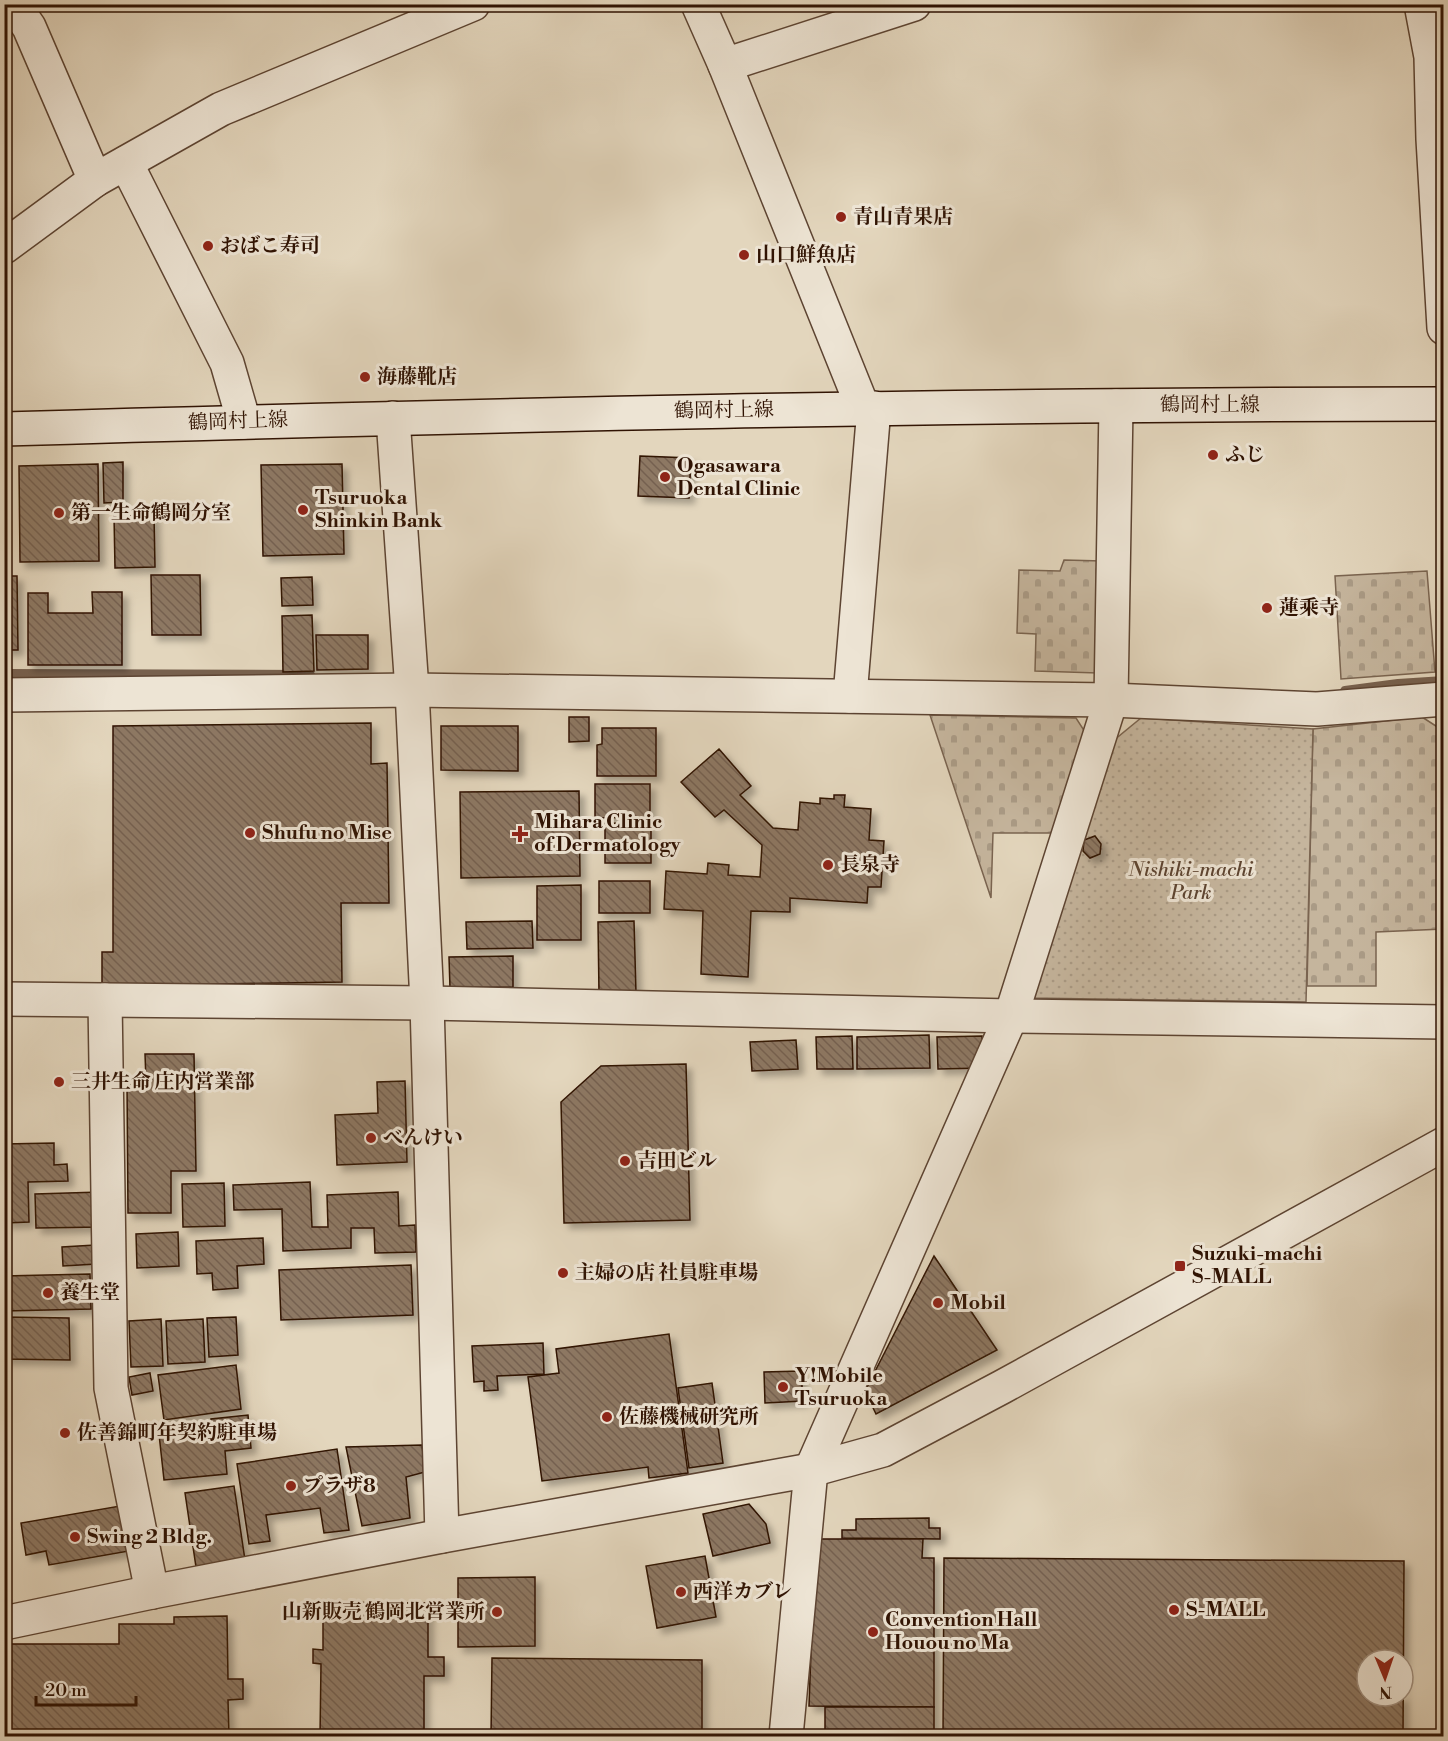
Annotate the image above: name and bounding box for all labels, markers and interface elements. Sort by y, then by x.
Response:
place label: 青山青果店 [853,205,953,230]
marker: 青山青果店 [834,210,848,224]
place label: おばこ寿司 [220,234,320,259]
marker: おばこ寿司 [201,239,215,253]
place label: 山口鮮魚店 [756,243,856,268]
marker: 山口鮮魚店 [737,248,751,262]
place label: 海藤靴店 [377,365,457,390]
marker: 海藤靴店 [358,370,372,384]
street label: 鶴岡村上線 [1160,393,1260,418]
street label: 鶴岡村上線 [674,398,774,424]
street label: 鶴岡村上線 [188,408,288,436]
place label: ふじ [1225,443,1265,468]
marker: ふじ [1206,448,1220,462]
place label: Ogasawara Dental Clinic [677,454,800,502]
marker: Ogasawara Dental Clinic [658,470,672,484]
place label: Tsuruoka Shinkin Bank [315,486,443,534]
place label: 第一生命鶴岡分室 [71,501,231,526]
marker: Tsuruoka Shinkin Bank [296,503,310,517]
marker: 第一生命鶴岡分室 [52,506,66,520]
place label: 蓮乘寺 [1279,596,1339,621]
marker: 蓮乘寺 [1260,601,1274,615]
place label: Mihara Clinic of Dermatology [534,810,681,858]
place label: Shufu no Mise [262,821,392,846]
marker: Mihara Clinic of Dermatology [511,825,529,843]
marker: Shufu no Mise [243,826,257,840]
place label: 長泉寺 [840,853,900,878]
marker: 長泉寺 [821,858,835,872]
park label: Nishiki-machi Park [1128,858,1254,906]
place label: 三井生命 庄内営業部 [71,1070,254,1095]
marker: 三井生命 庄内営業部 [52,1075,66,1089]
place label: べんけい [383,1126,463,1151]
marker: べんけい [364,1131,378,1145]
place label: 吉田ビル [637,1149,717,1174]
marker: 吉田ビル [618,1154,632,1168]
place label: Suzuki-machi S-MALL [1192,1242,1323,1290]
marker: Suzuki-machi S-MALL [1173,1259,1187,1273]
place label: 主婦の店 社員駐車場 [575,1261,758,1286]
marker: 主婦の店 社員駐車場 [556,1266,570,1280]
place label: 養生堂 [60,1281,120,1306]
marker: 養生堂 [41,1286,55,1300]
place label: Mobil [950,1291,1006,1316]
marker: Mobil [931,1296,945,1310]
place label: Y!Mobile Tsuruoka [795,1364,887,1412]
marker: Y!Mobile Tsuruoka [776,1380,790,1394]
place label: 佐藤機械研究所 [619,1405,759,1430]
marker: 佐藤機械研究所 [600,1410,614,1424]
place label: 佐善錦町年契約駐車場 [77,1421,277,1446]
marker: 佐善錦町年契約駐車場 [58,1426,72,1440]
place label: プラザ8 [303,1474,376,1499]
marker: プラザ8 [284,1479,298,1493]
place label: Swing 2 Bldg. [87,1525,212,1550]
marker: Swing 2 Bldg. [68,1530,82,1544]
place label: 西洋カブレ [693,1580,792,1605]
marker: 西洋カブレ [674,1585,688,1599]
place label: S-MALL [1186,1598,1266,1623]
place label: 山新販売 鶴岡北営業所 [282,1600,485,1625]
marker: S-MALL [1167,1603,1181,1617]
marker: 山新販売 鶴岡北営業所 [490,1605,504,1619]
place label: Convention Hall Houou no Ma [885,1608,1038,1656]
marker: Convention Hall Houou no Ma [866,1625,880,1639]
north arrow [1355,1648,1415,1708]
scale bar [36,1669,136,1707]
text: 20 m [45,1679,87,1702]
text: N [1378,1682,1392,1702]

